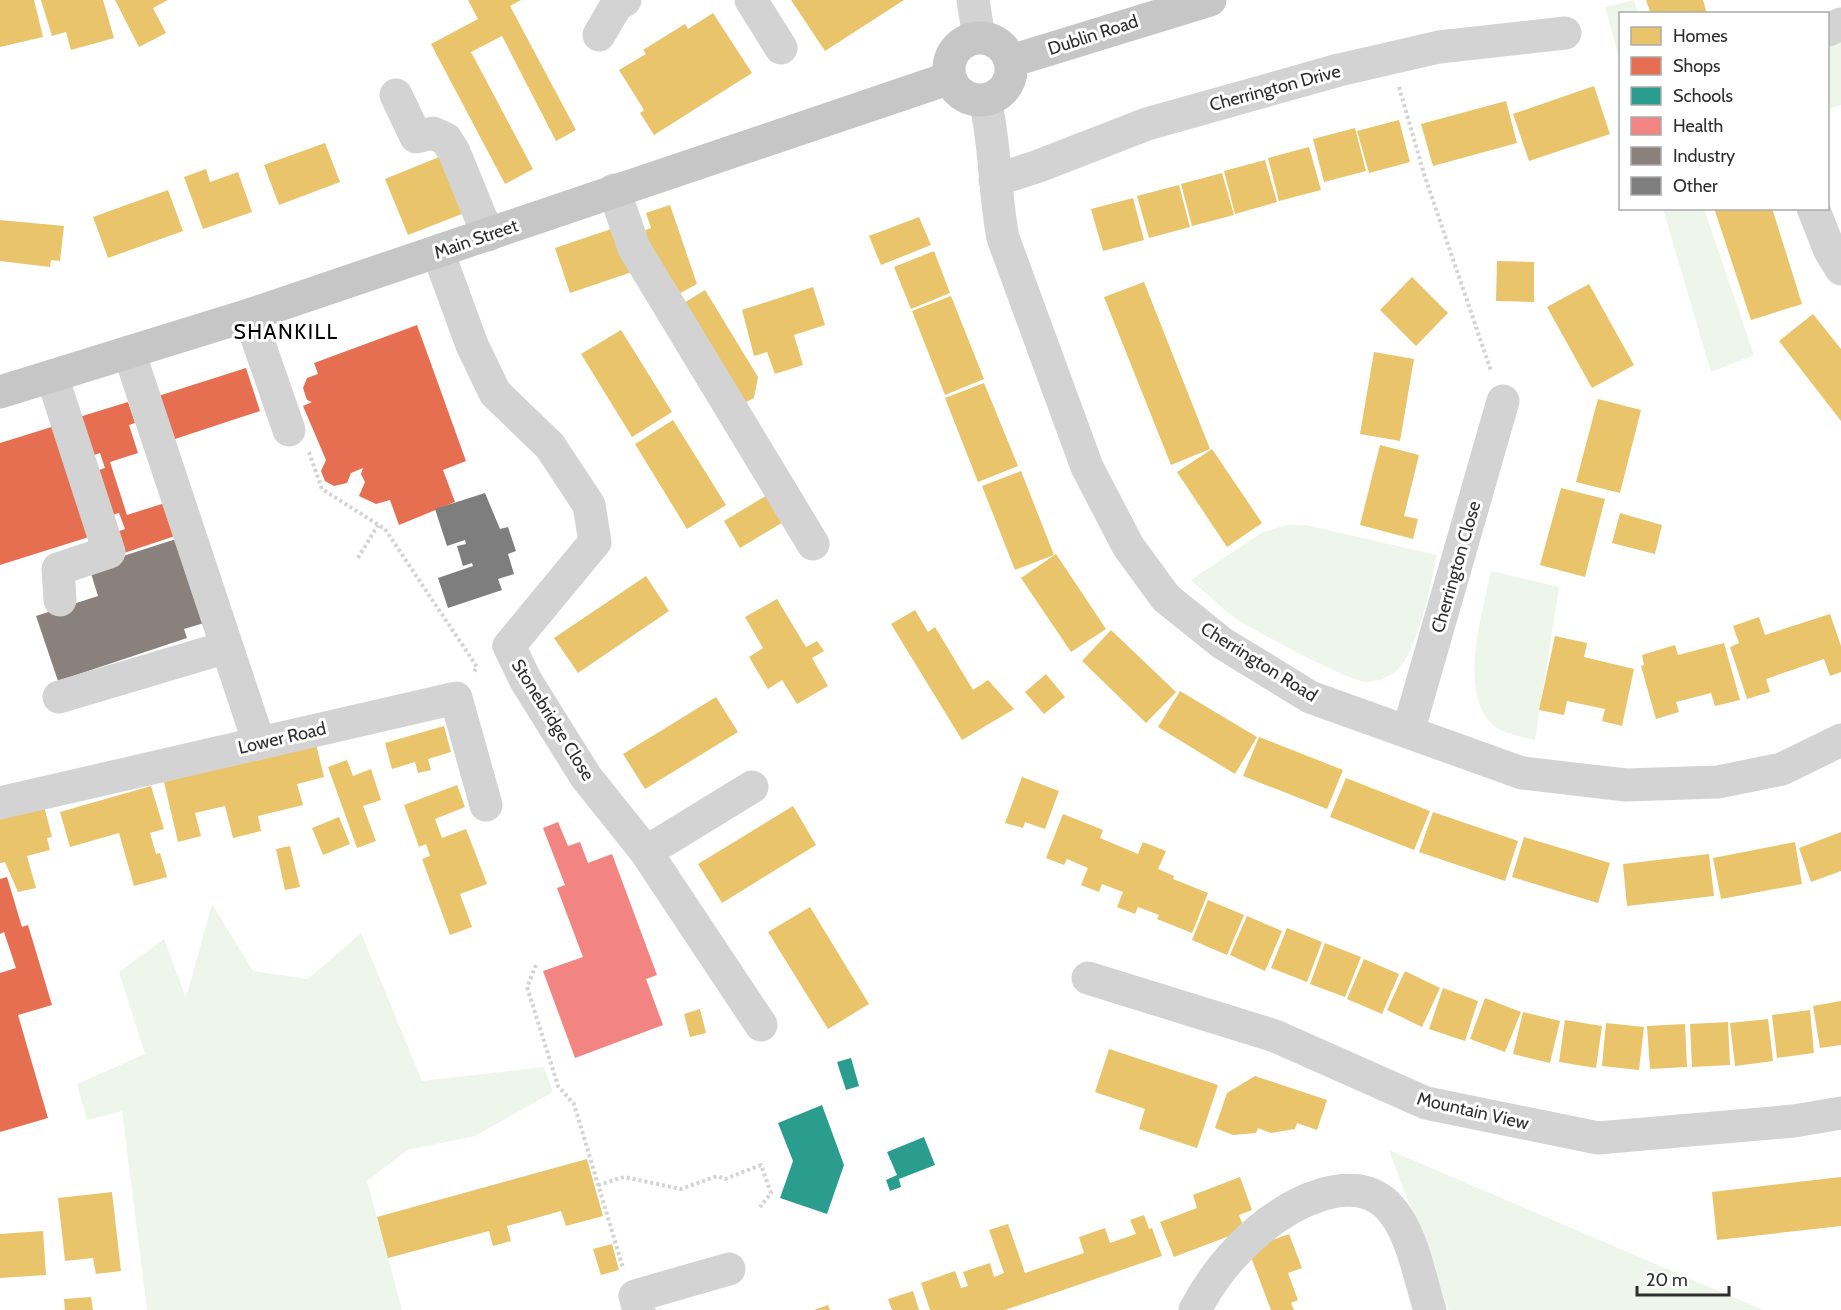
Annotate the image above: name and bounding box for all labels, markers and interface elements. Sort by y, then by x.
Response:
street label: Dublin Road [1045,10,1141,60]
legend [1619,12,1829,210]
text: Homes [1673,25,1728,47]
text: Shops [1673,55,1721,77]
street label: Cherrington Drive [1207,60,1343,116]
text: Schools [1673,85,1733,107]
text: Health [1673,115,1723,137]
text: Industry [1673,145,1735,167]
text: Other [1673,175,1718,197]
street label: Main Street [431,214,521,264]
district label: SHANKILL [233,319,339,344]
street label: Cherrington Close [1427,499,1485,635]
street label: Cherrington Road [1197,617,1321,707]
street label: Stonebridge Close [507,655,599,785]
street label: Lower Road [236,717,328,759]
street label: Mountain View [1415,1087,1531,1135]
scale bar [1637,1259,1728,1297]
text: 20 m [1646,1269,1688,1291]

